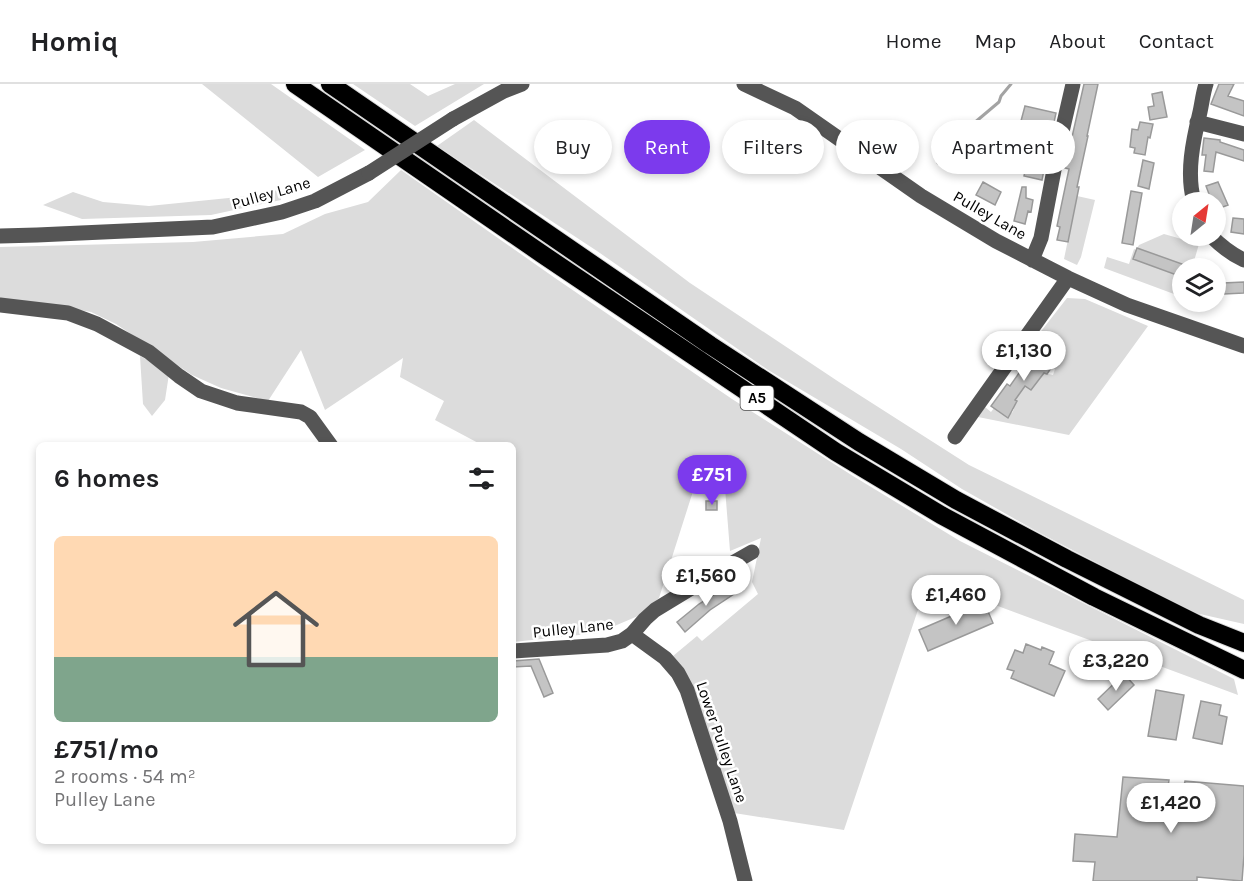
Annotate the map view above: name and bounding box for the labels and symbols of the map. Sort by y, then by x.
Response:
street label: Pulley Lane [229,173,313,213]
street label: Pulley Lane [950,186,1030,244]
north arrow [1172,192,1226,246]
pin: £1,130 [975,331,1073,382]
road number: A5 [740,386,774,410]
pin: £751 [676,455,748,506]
pin: £1,560 [657,556,755,607]
pin: £1,460 [907,575,1005,626]
street label: Pulley Lane [532,614,614,642]
pin: £3,220 [1067,641,1165,692]
street label: Lower Pulley Lane [692,679,752,805]
pin: £1,420 [1122,783,1220,834]

